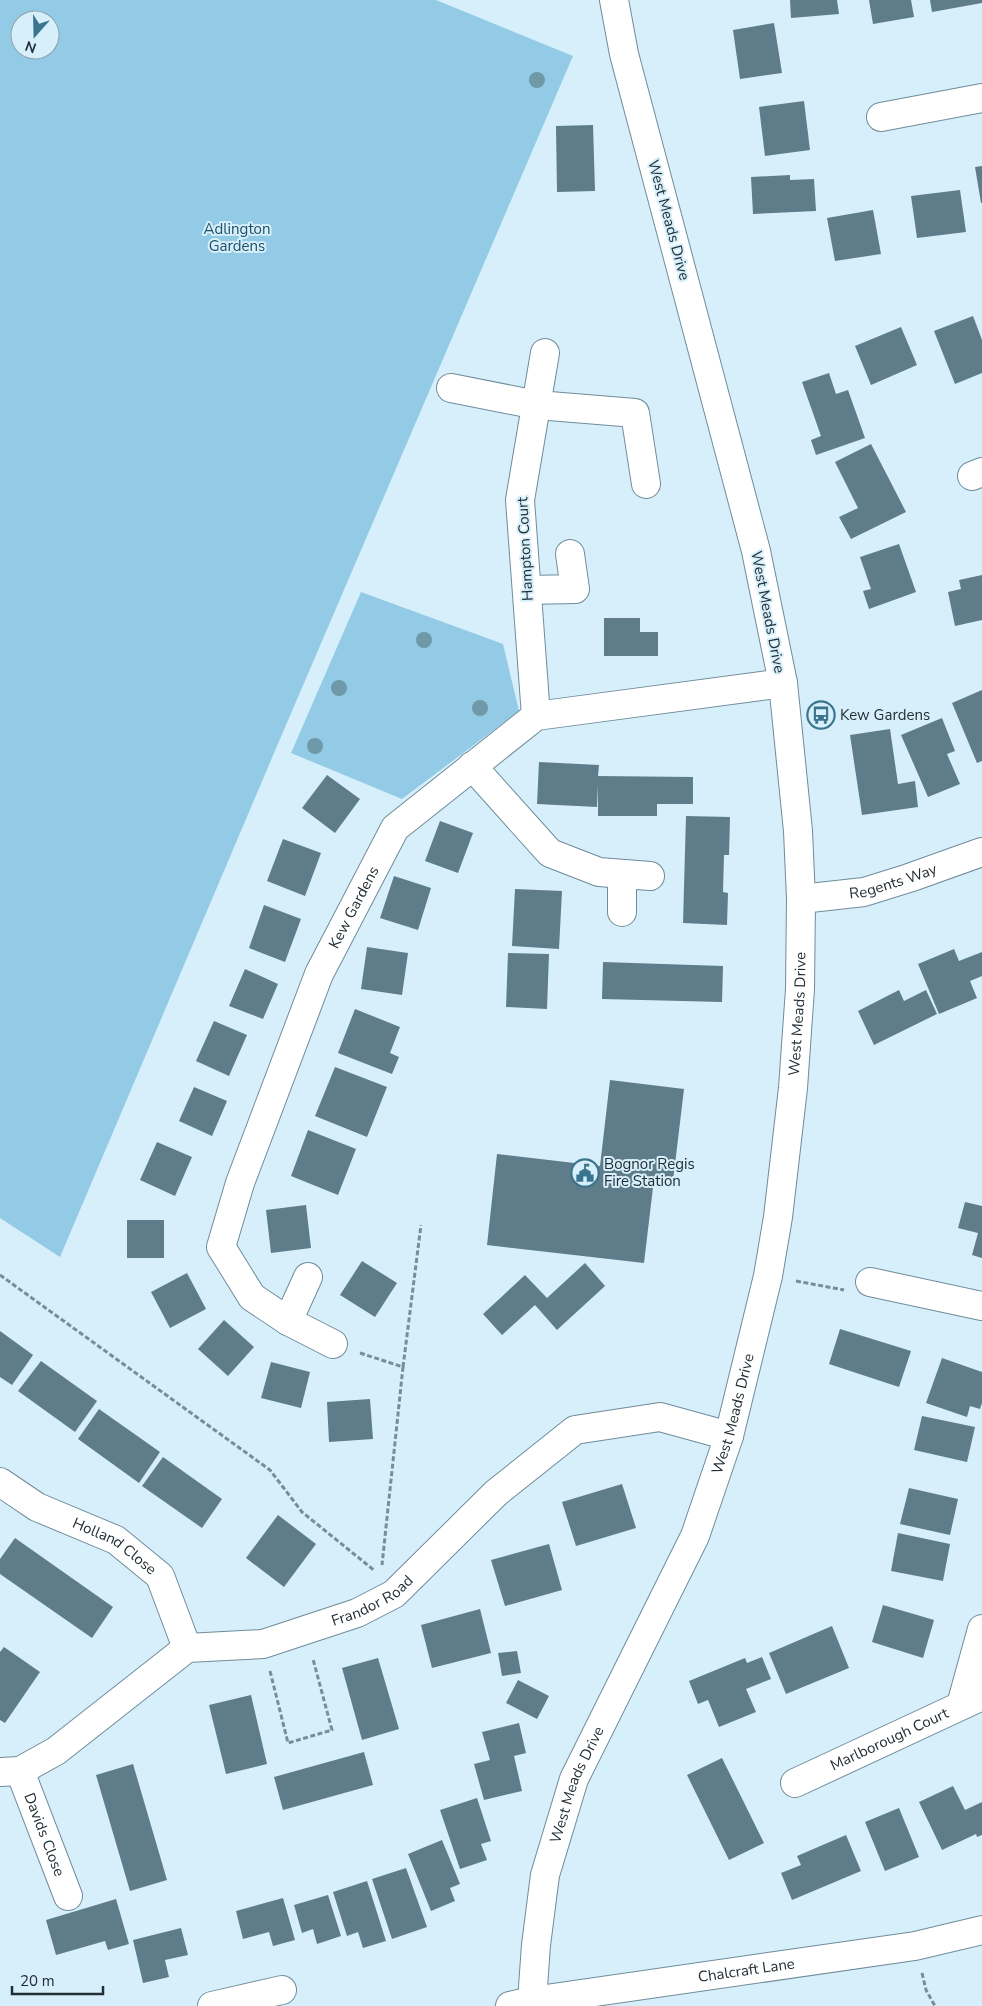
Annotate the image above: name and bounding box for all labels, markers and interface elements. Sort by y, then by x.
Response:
north arrow [10,10,60,60]
text: N [23,36,39,57]
street label: West Meads Drive [643,158,695,282]
park label: Adlington Gardens [204,219,270,256]
street label: Hampton Court [512,496,538,602]
street label: West Meads Drive [746,549,790,675]
bus stop icon: Kew Gardens [806,700,836,730]
place label: Kew Gardens [840,705,930,725]
street label: Regents Way [848,859,940,904]
street label: Kew Gardens [324,863,383,952]
street label: West Meads Drive [784,952,810,1077]
place label: Bognor Regis Fire Station [604,1154,695,1191]
public building icon: Bognor Regis Fire Station [570,1158,600,1188]
street label: West Meads Drive [707,1351,759,1477]
street label: Holland Close [70,1513,161,1579]
street label: Frandor Road [329,1571,417,1631]
street label: Marlborough Court [827,1703,952,1775]
street label: West Meads Drive [545,1723,609,1845]
street label: Davids Close [19,1790,70,1879]
street label: Chalcraft Lane [697,1953,796,1987]
scale bar [12,1964,104,1996]
text: 20 m [20,1971,55,1991]

